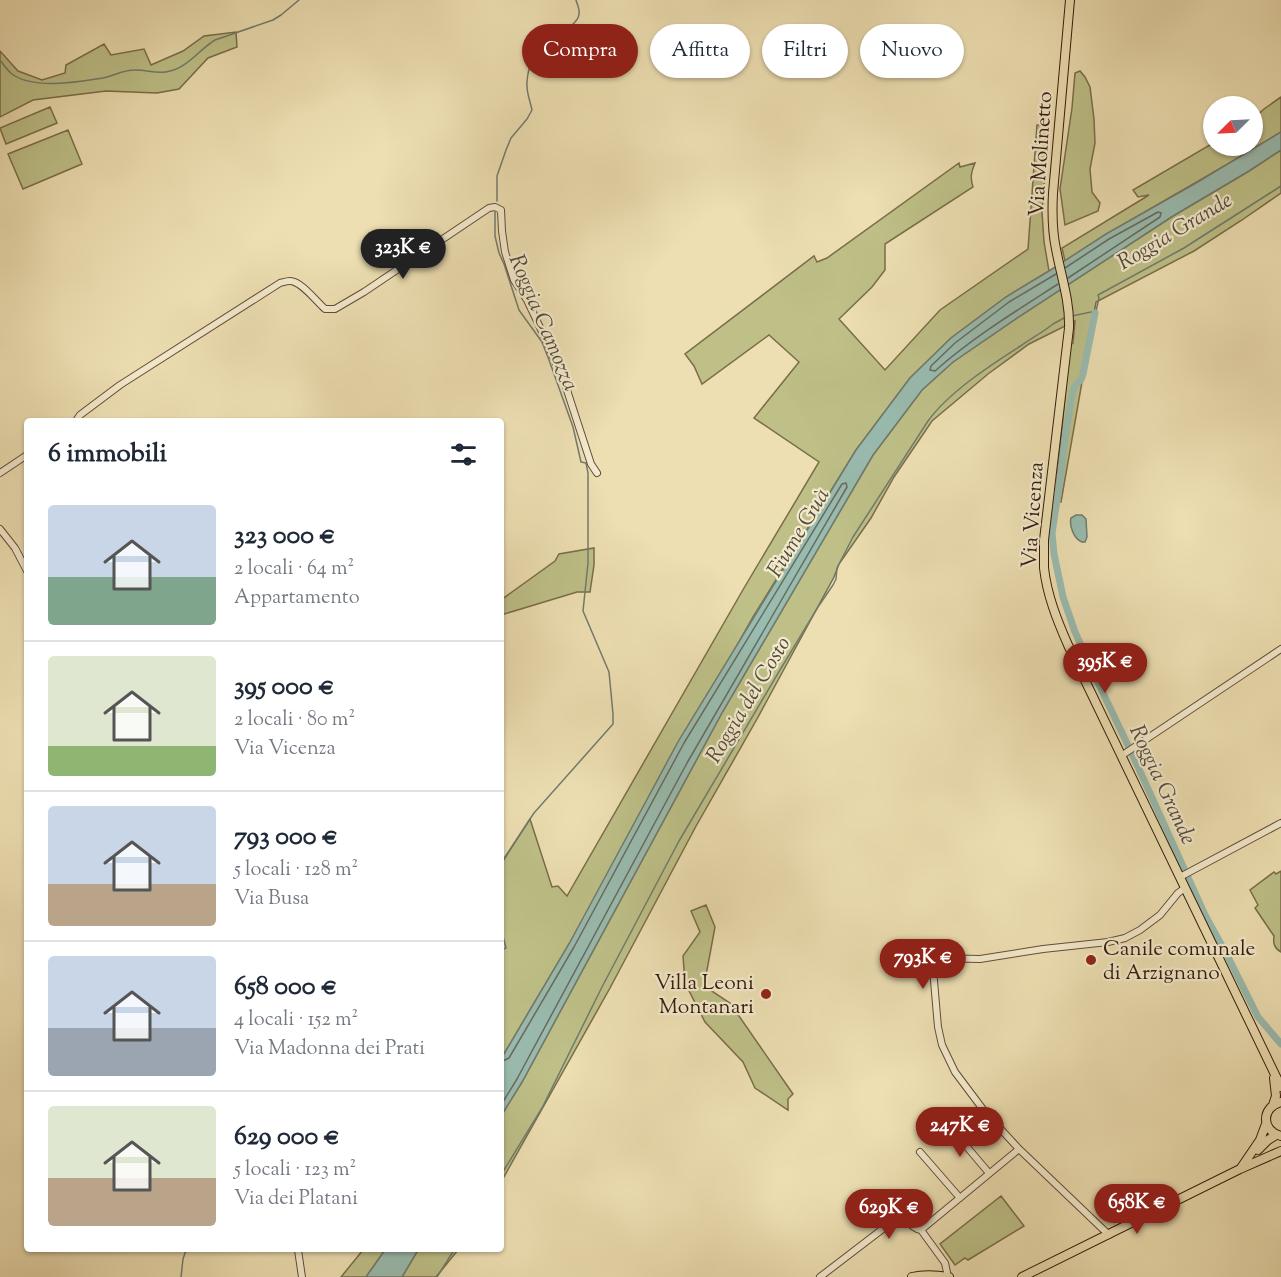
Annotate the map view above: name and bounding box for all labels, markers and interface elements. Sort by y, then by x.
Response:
chip: Compra [522,24,638,78]
chip: Affitta [650,24,750,78]
chip: Filtri [762,24,848,78]
chip: Nuovo [860,24,964,78]
street label: Via Molinetto [1023,90,1061,218]
north arrow [1203,96,1263,156]
map controls [1203,96,1263,156]
water label: Roggia Grande [1112,186,1239,280]
pin: 323K € [354,229,452,280]
text: 323K € [375,234,431,263]
water label: Roggia Camozza [499,250,585,397]
text: 6 immobili [48,436,167,473]
icon: filters [447,438,480,471]
street label: Via Vicenza [1015,461,1053,569]
water label: Fiume Guà [760,483,839,584]
text: 323 000 € [234,518,335,555]
icon: home [96,529,168,601]
text: 2 locali · 64 m² [234,555,354,584]
text: Appartamento [234,584,360,613]
water label: Roggia del Costo [699,631,800,770]
pin: 395K € [1056,643,1154,694]
text: 395K € [1077,648,1133,677]
text: 395 000 € [234,669,334,706]
icon: home [96,680,168,752]
text: 2 locali · 80 m² [234,706,355,735]
water label: Roggia Grande [1120,720,1203,851]
text: Via Vicenza [234,735,336,764]
text: 793 000 € [234,819,338,856]
icon: home [96,830,168,902]
text: 5 locali · 128 m² [234,856,358,885]
text: Via Busa [234,885,309,914]
place label: Canile comunale di Arzignano [1103,935,1255,989]
pin: 793K € [874,939,972,990]
text: 793K € [894,944,952,973]
marker: Canile comunale di Arzignano [1084,953,1098,967]
text: 658 000 € [234,969,337,1006]
place label: Villa Leoni Montanari [654,969,754,1023]
icon: home [96,980,168,1052]
marker: Villa Leoni Montanari [759,987,773,1001]
text: 4 locali · 152 m² [234,1006,358,1035]
text: Via Madonna dei Prati [234,1035,425,1064]
pin: 247K € [911,1107,1009,1158]
text: 247K € [930,1112,990,1141]
text: 629 000 € [234,1119,340,1156]
icon: home [96,1130,168,1202]
text: 5 locali · 123 m² [234,1156,356,1185]
pin: 658K € [1088,1184,1186,1235]
text: Via dei Platani [234,1185,358,1214]
pin: 629K € [840,1189,938,1240]
text: 658K € [1108,1189,1166,1218]
text: 629K € [859,1194,919,1223]

